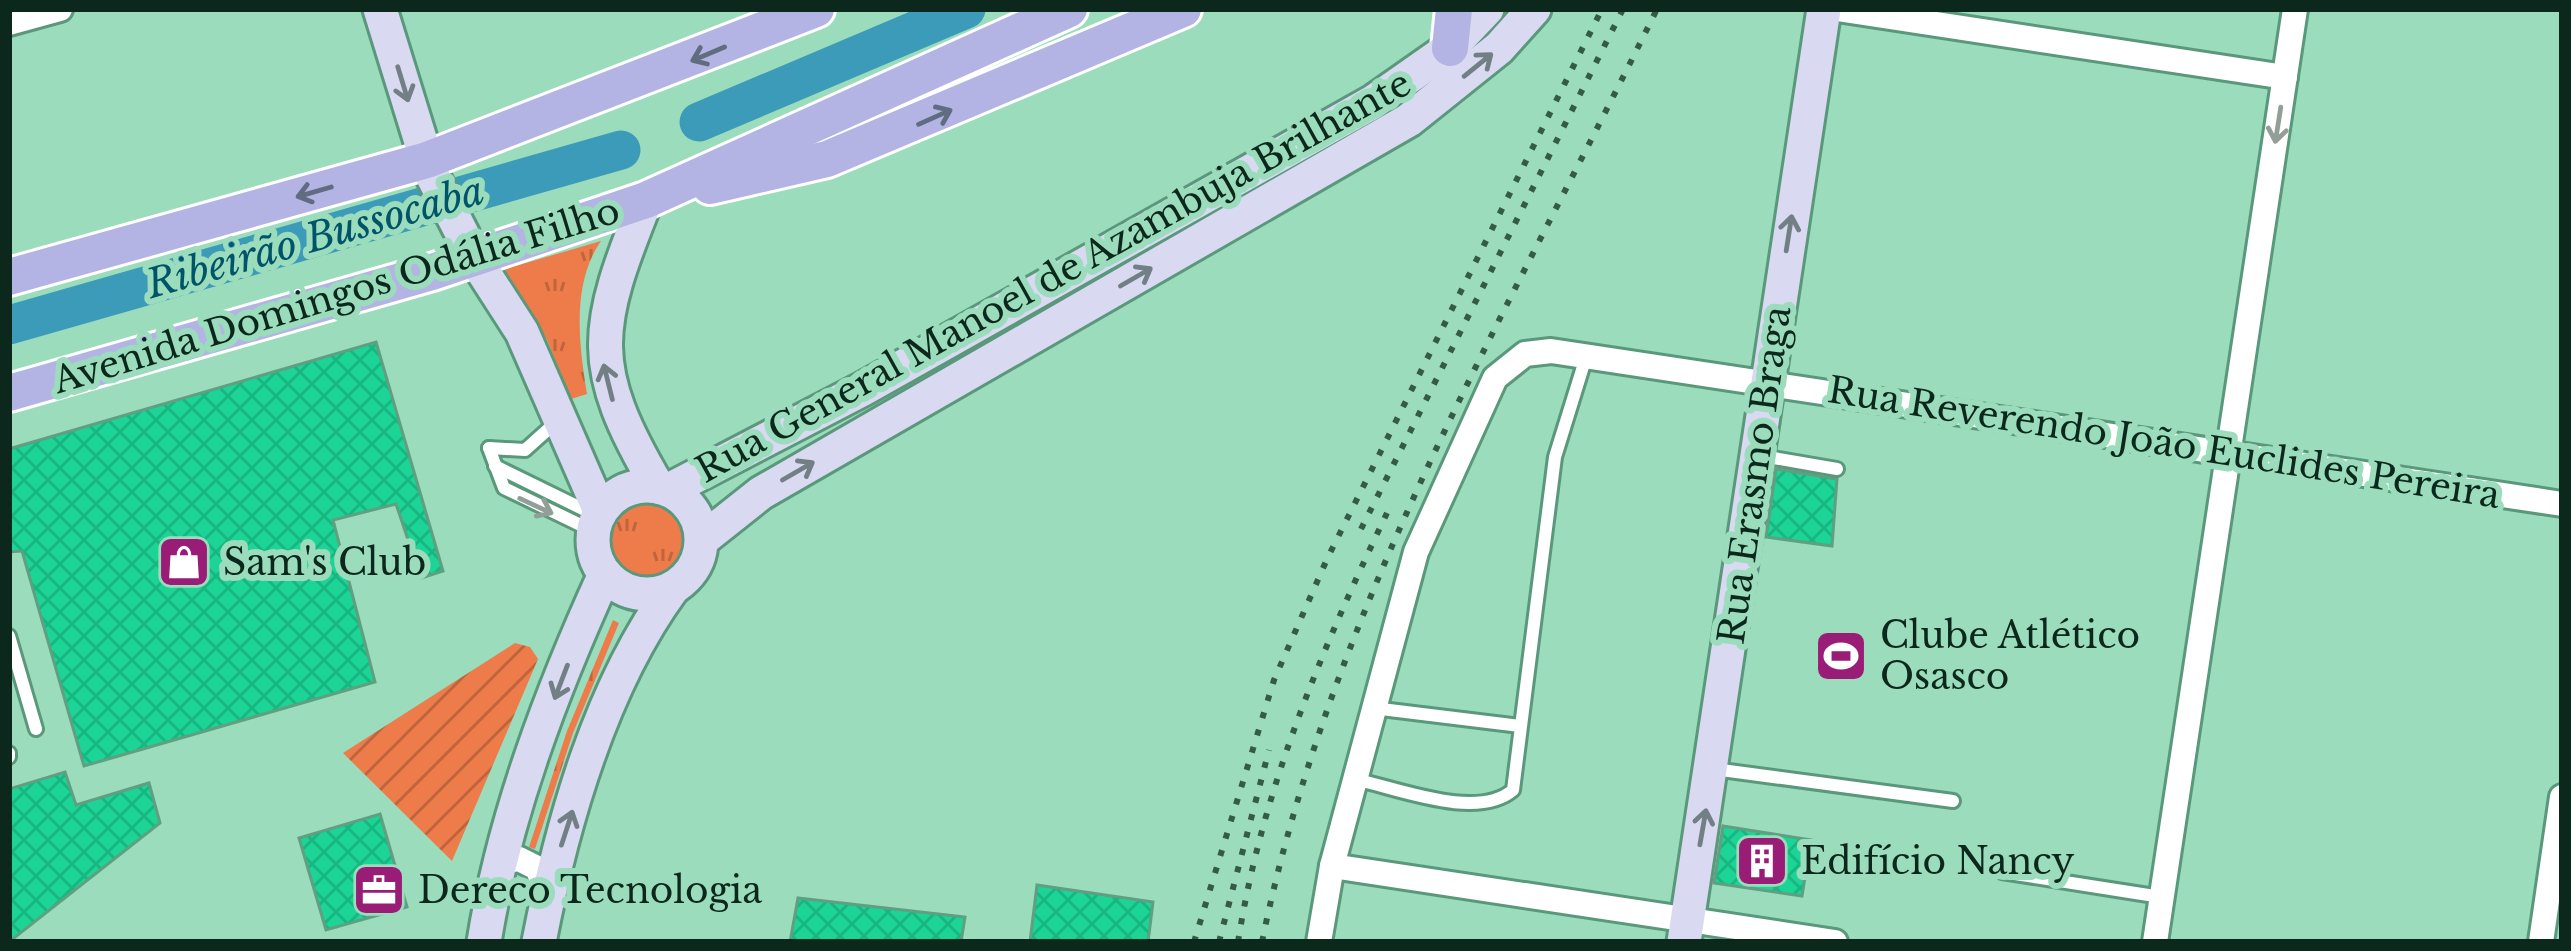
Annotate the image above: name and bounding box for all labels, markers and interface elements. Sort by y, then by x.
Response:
one-way arrow [690,45,727,66]
one-way arrow [1461,52,1493,79]
street label: Rua General Manoel de Azambuja Brilhante [688,60,1419,493]
one-way arrow [393,65,415,103]
one-way arrow [917,104,953,126]
one-way arrow [2266,105,2289,144]
water label: Ribeirão Bussocaba [140,166,490,309]
one-way arrow [296,182,334,204]
street label: Avenida Domingos Odália Filho [46,188,625,404]
one-way arrow [1778,214,1801,253]
one-way arrow [1118,265,1153,288]
street label: Rua Erasmo Braga [1709,303,1800,647]
one-way arrow [596,364,618,402]
street label: Rua Reverendo João Euclides Pereira [1825,367,2503,518]
one-way arrow [780,459,815,483]
one-way arrow [518,496,554,518]
shop icon: Sam's Club [156,534,212,590]
place label: Sam's Club [223,540,426,585]
place label: Clube Atlético Osasco [1880,613,2140,699]
sports icon: Clube Atlético Osasco [1813,628,1869,684]
one-way arrow [548,663,570,700]
one-way arrow [1693,808,1716,847]
one-way arrow [557,810,579,848]
building icon: Edifício Nancy [1734,833,1790,889]
place label: Edifício Nancy [1801,839,2075,884]
office icon: Dereco Tecnologia [351,862,407,918]
place label: Dereco Tecnologia [418,868,762,913]

